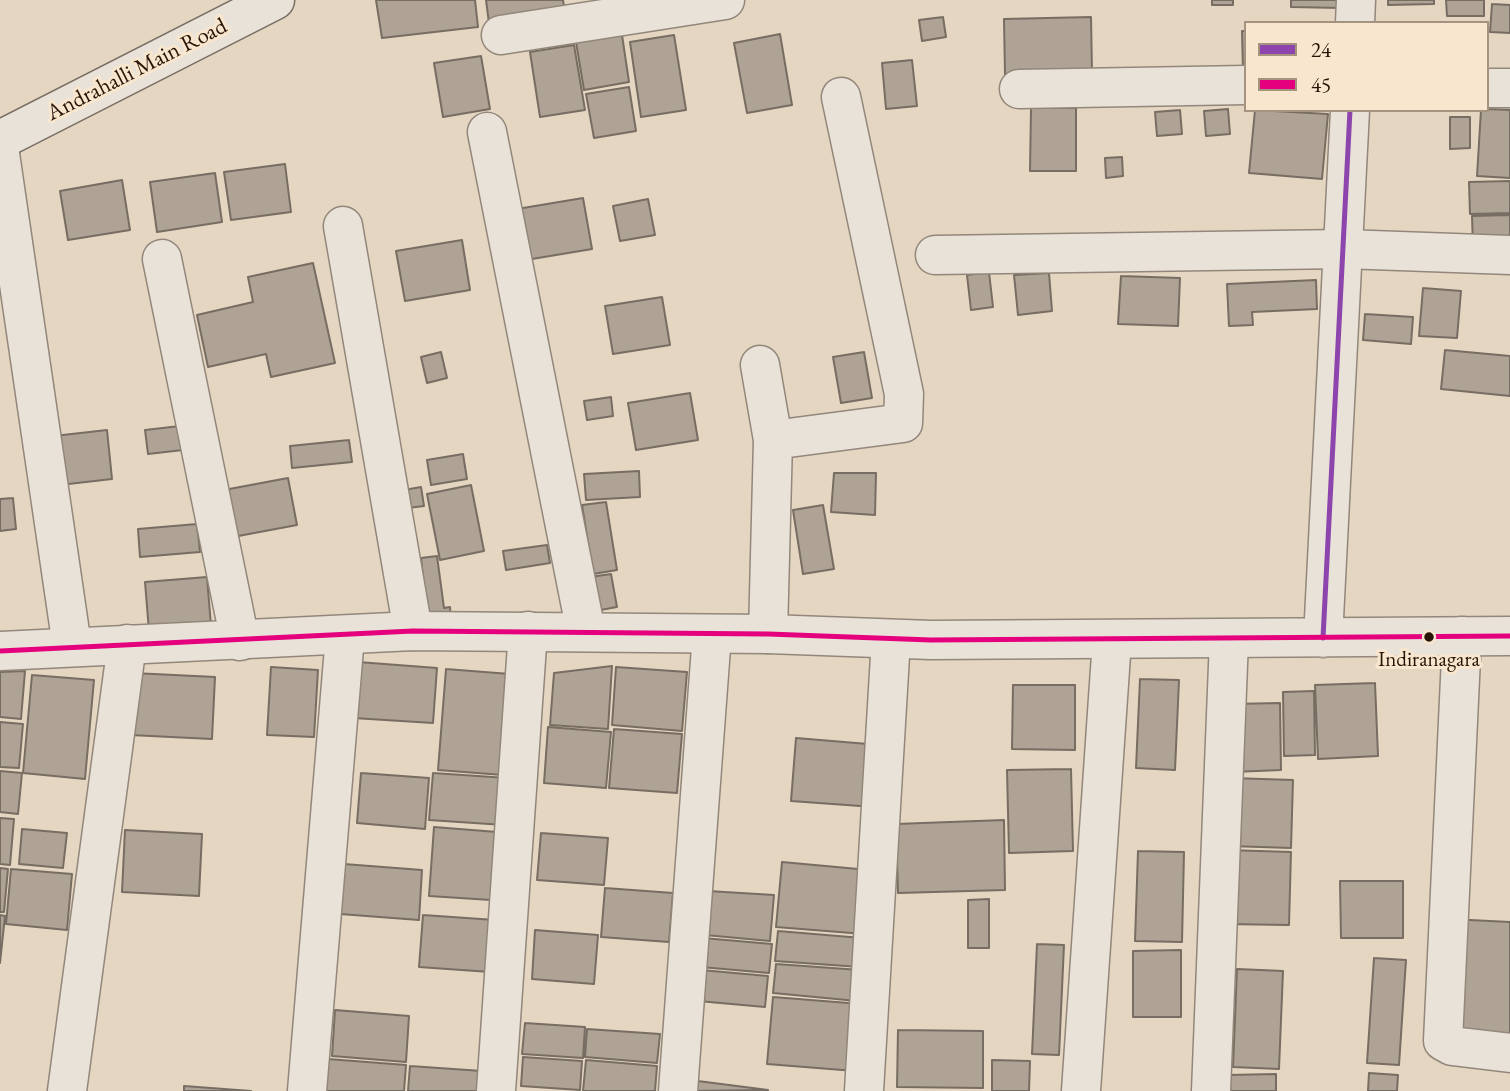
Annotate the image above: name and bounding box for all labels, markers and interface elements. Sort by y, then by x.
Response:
street label: Andrahalli Main Road [42,13,232,127]
legend [1244,21,1489,112]
text: 24 [1311,36,1331,63]
text: 45 [1311,71,1331,98]
marker: Indiranagara [1422,630,1436,644]
place label: Indiranagara [1378,647,1480,673]

